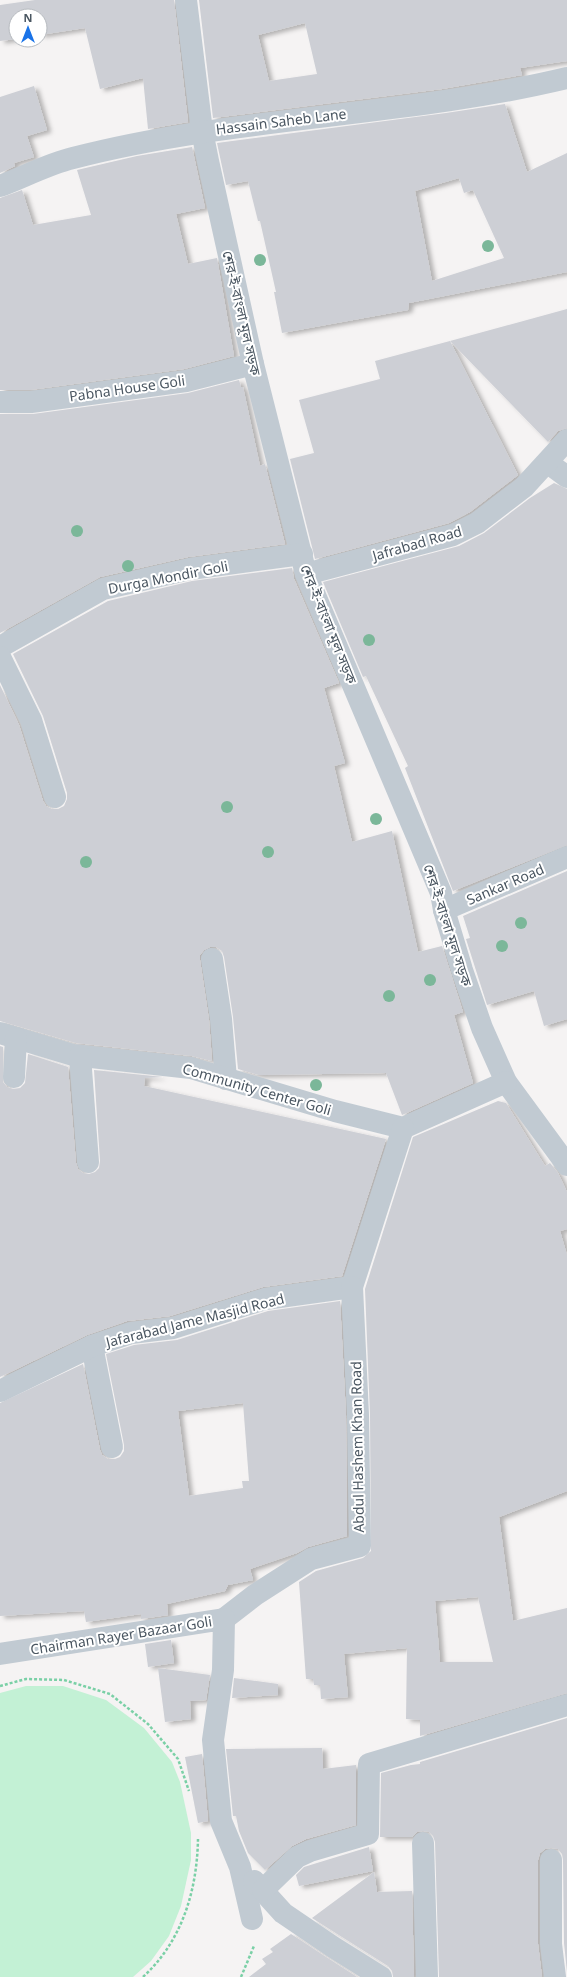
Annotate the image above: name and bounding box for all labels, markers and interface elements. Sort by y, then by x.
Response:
north arrow [8,8,48,48]
text: N [24,10,32,25]
street label: Hassain Saheb Lane [215,104,348,138]
street label: শের-ই-বাংলা মূল সড়ক [218,249,266,378]
street label: Pabna House Goli [68,370,186,406]
street label: Jafrabad Road [368,521,464,565]
street label: Durga Mondir Goli [106,556,230,598]
street label: শের-ই-বাংলা মূল সড়ক [296,562,362,687]
street label: Sankar Road [463,859,547,909]
street label: শের-ই-বাংলা মূল সড়ক [419,862,477,989]
street label: Community Center Goli [180,1059,334,1119]
street label: Jafarabad Jame Masjid Road [102,1289,286,1352]
street label: Abdul Hashem Khan Road [346,1361,368,1533]
street label: Chairman Rayer Bazaar Goli [29,1611,213,1659]

